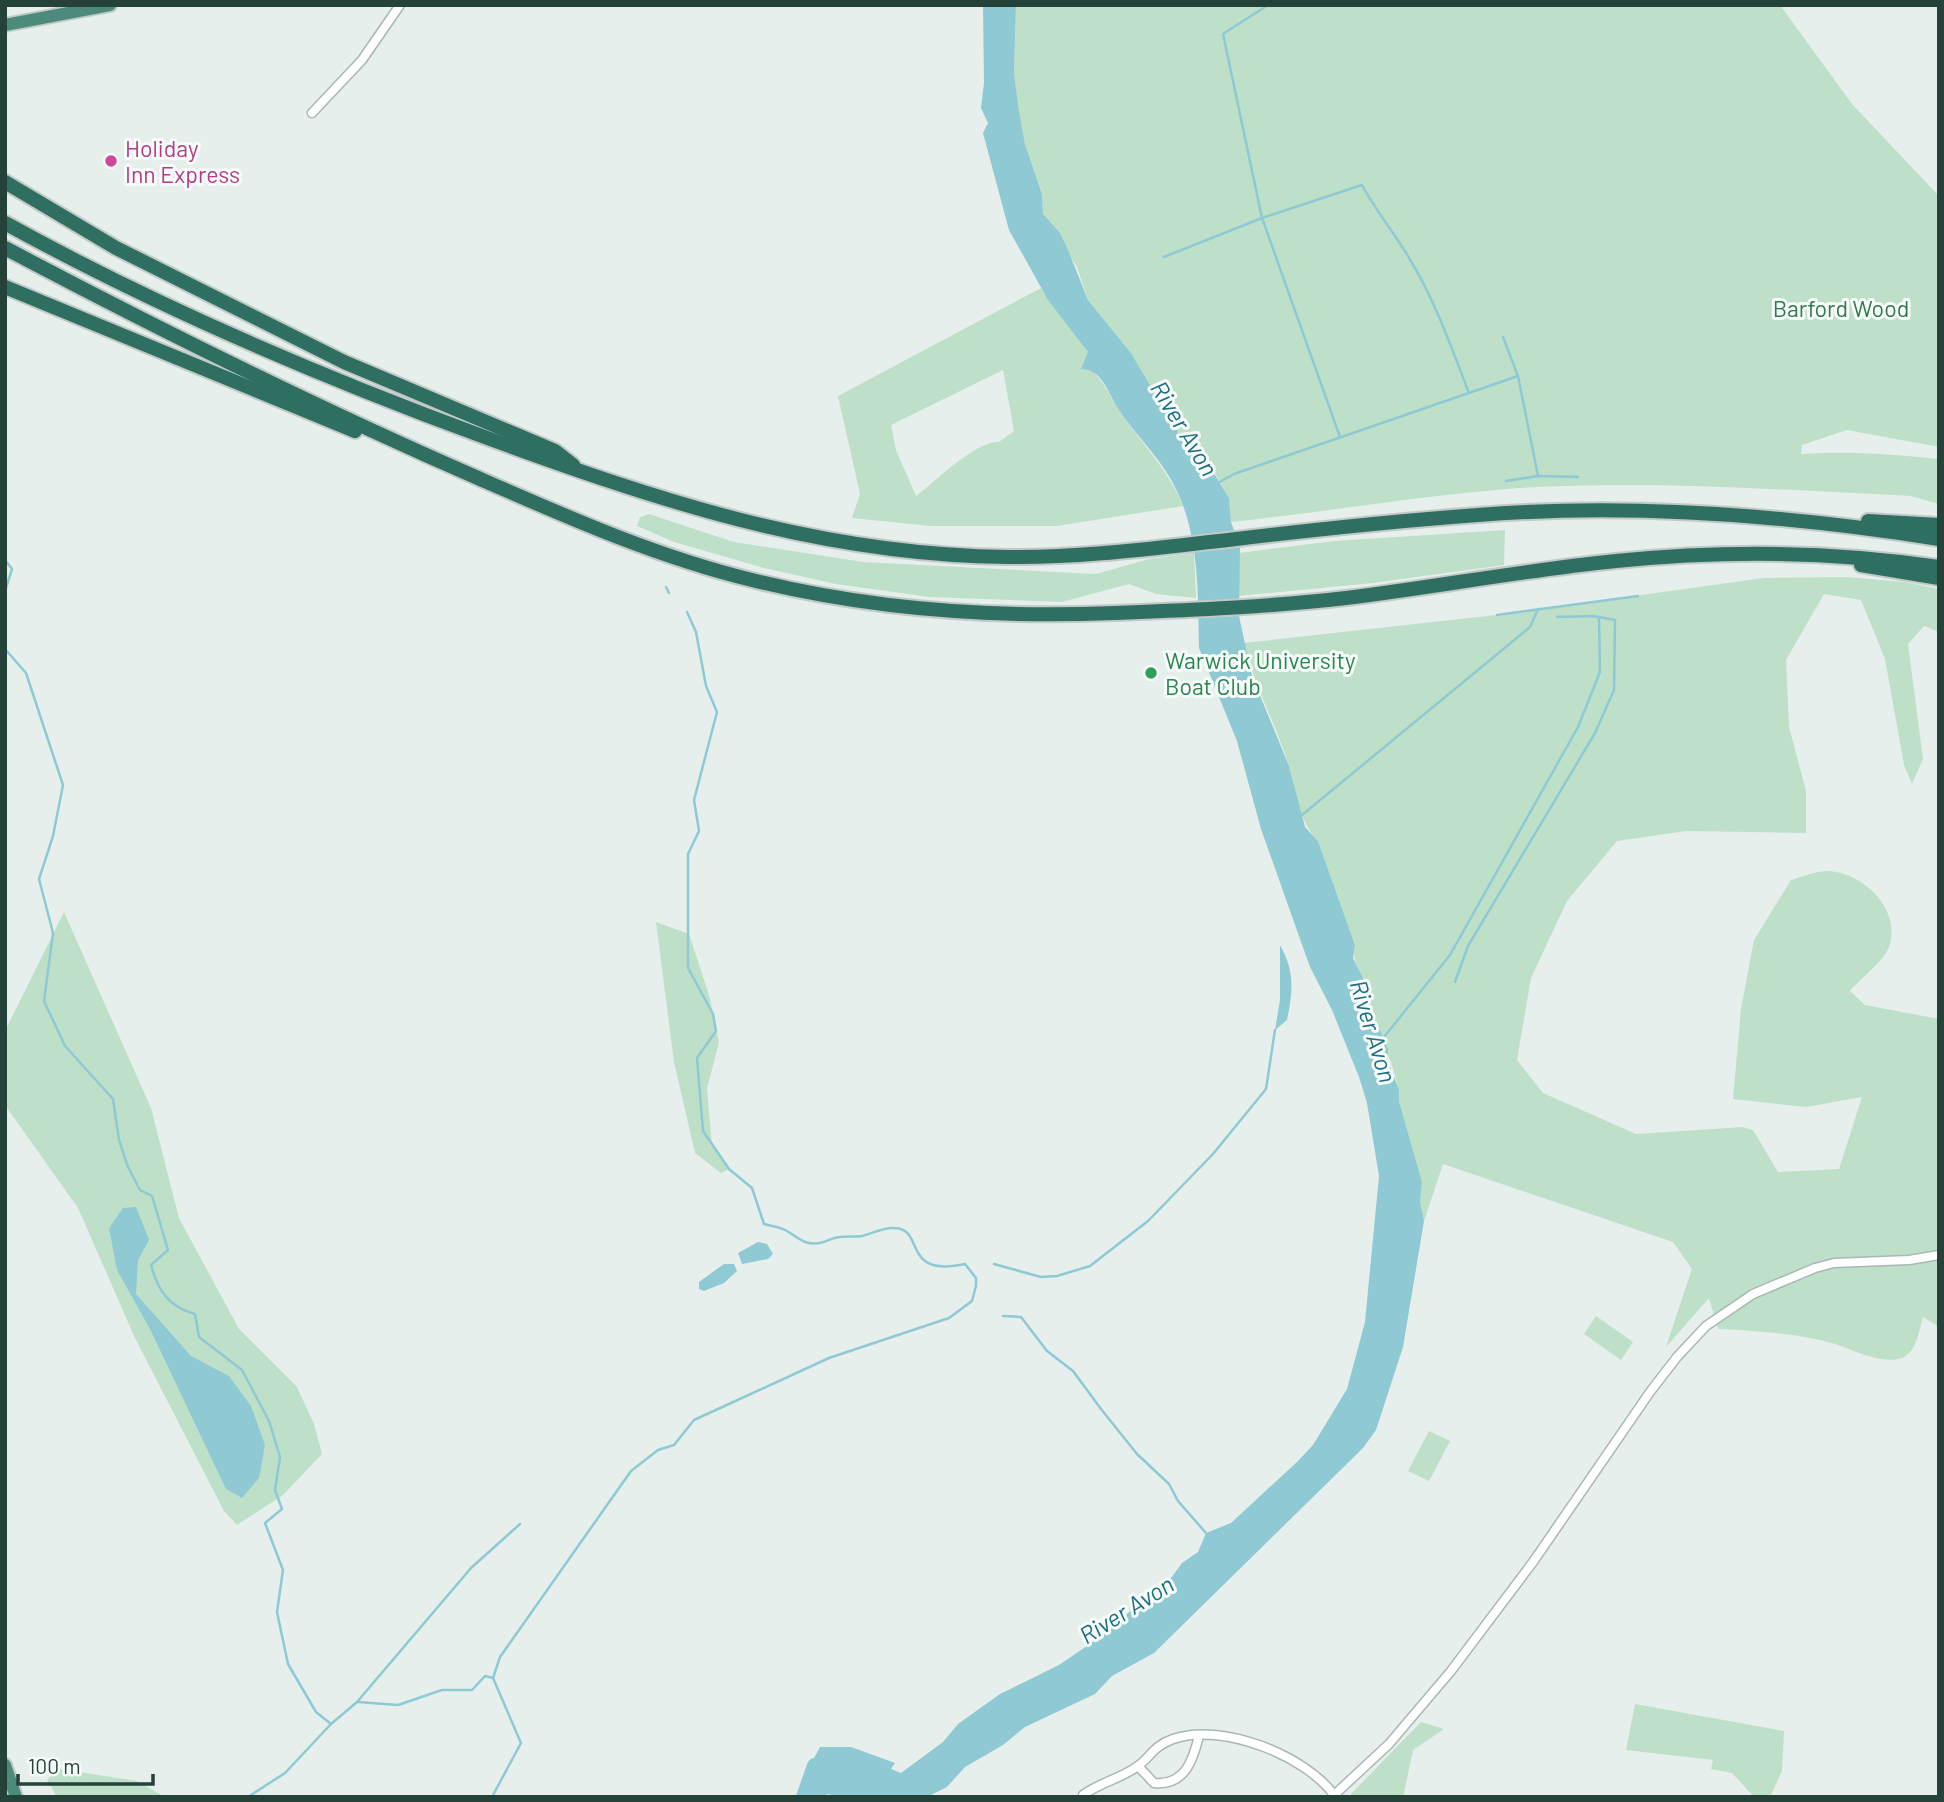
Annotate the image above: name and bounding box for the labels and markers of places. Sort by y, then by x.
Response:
place label: Holiday Inn Express [125,134,240,188]
marker: Holiday Inn Express [103,153,119,169]
place label: Warwick University Boat Club [1165,646,1356,700]
marker: Warwick University Boat Club [1143,665,1159,681]

